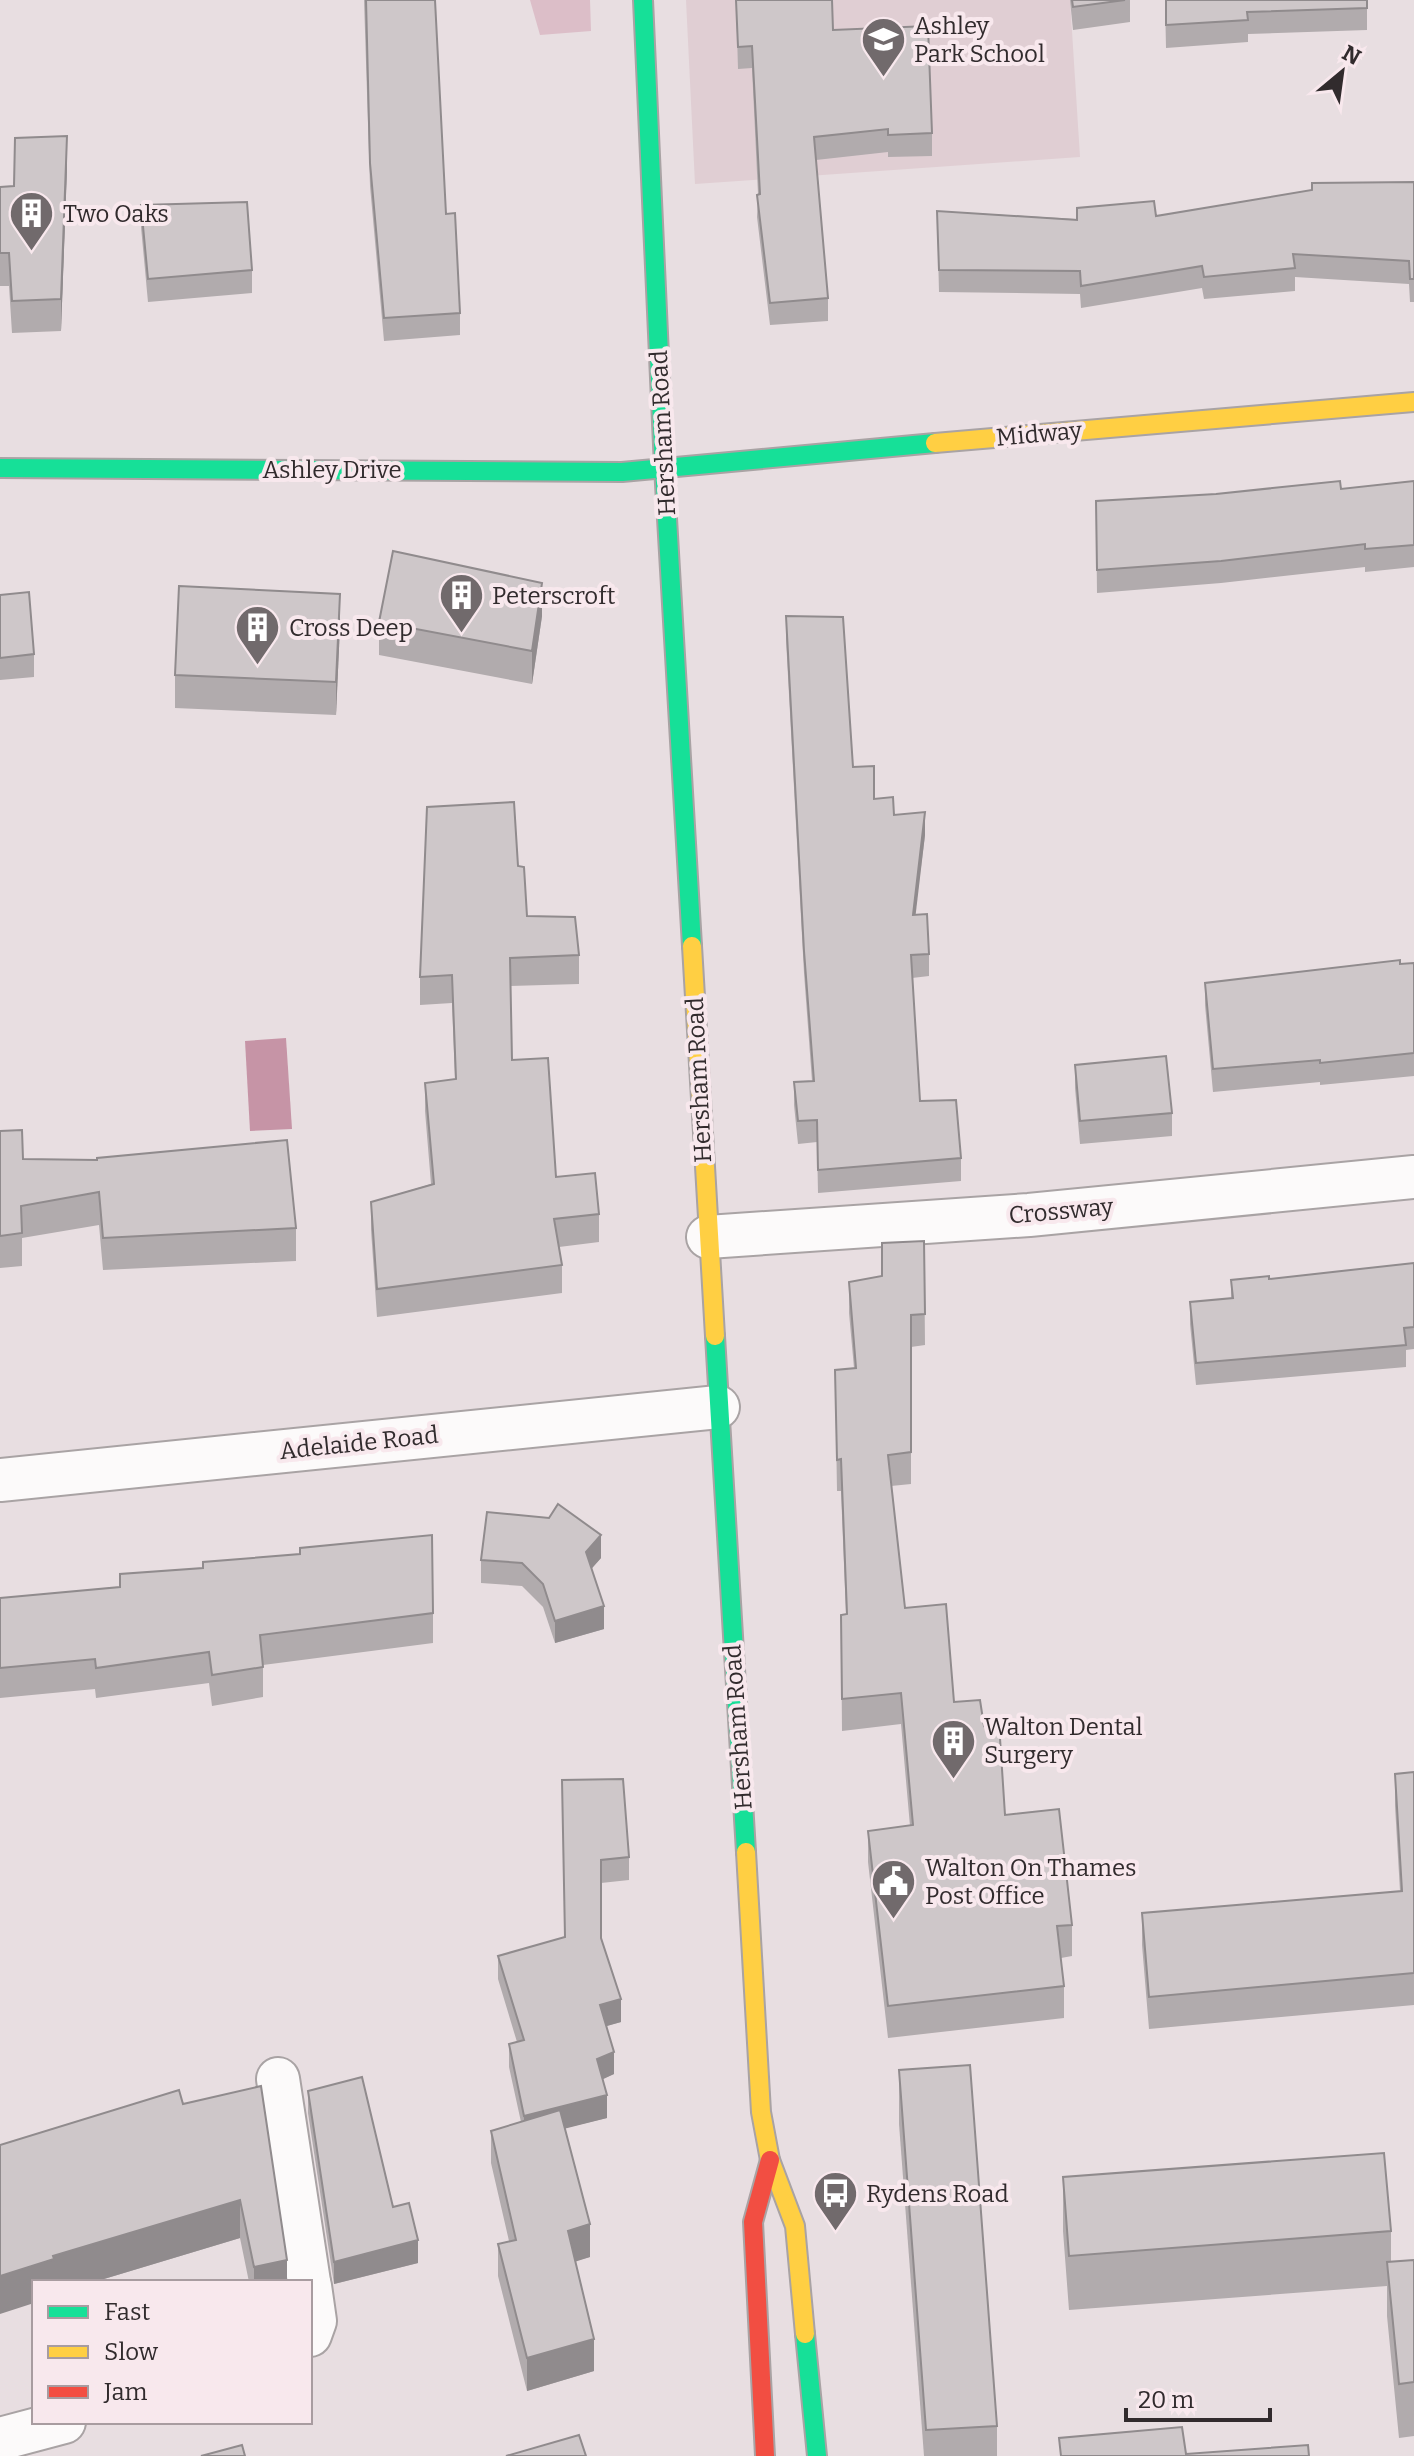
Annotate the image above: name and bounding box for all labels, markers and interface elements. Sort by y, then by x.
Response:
place label: Ashley Park School [914,12,1045,68]
school or university icon: Ashley Park School [859,16,907,79]
north arrow [1302,32,1382,112]
text: N [1337,39,1365,71]
building icon: Two Oaks [8,190,56,253]
place label: Two Oaks [63,200,169,228]
street label: Hersham Road [645,349,681,517]
street label: Midway [995,416,1083,452]
street label: Ashley Drive [262,456,402,484]
building icon: Peterscroft [437,572,485,635]
place label: Peterscroft [492,582,616,610]
building icon: Cross Deep [234,604,282,667]
place label: Cross Deep [289,614,413,642]
street label: Hersham Road [681,996,717,1164]
street label: Crossway [1007,1192,1115,1230]
street label: Adelaide Road [278,1421,440,1465]
street label: Hersham Road [718,1643,758,1811]
place label: Walton Dental Surgery [984,1713,1143,1769]
building icon: Walton Dental Surgery [929,1717,977,1780]
place label: Walton On Thames Post Office [925,1854,1137,1910]
public building icon: Walton On Thames Post Office [870,1858,918,1921]
bus stop icon: Rydens Road [811,2170,859,2233]
place label: Rydens Road [866,2180,1009,2208]
legend [32,2280,312,2424]
text: Fast [104,2298,150,2326]
text: Slow [104,2338,159,2366]
scale bar [1126,2372,1270,2422]
text: Jam [103,2378,148,2406]
text: 20 m [1138,2386,1194,2414]

